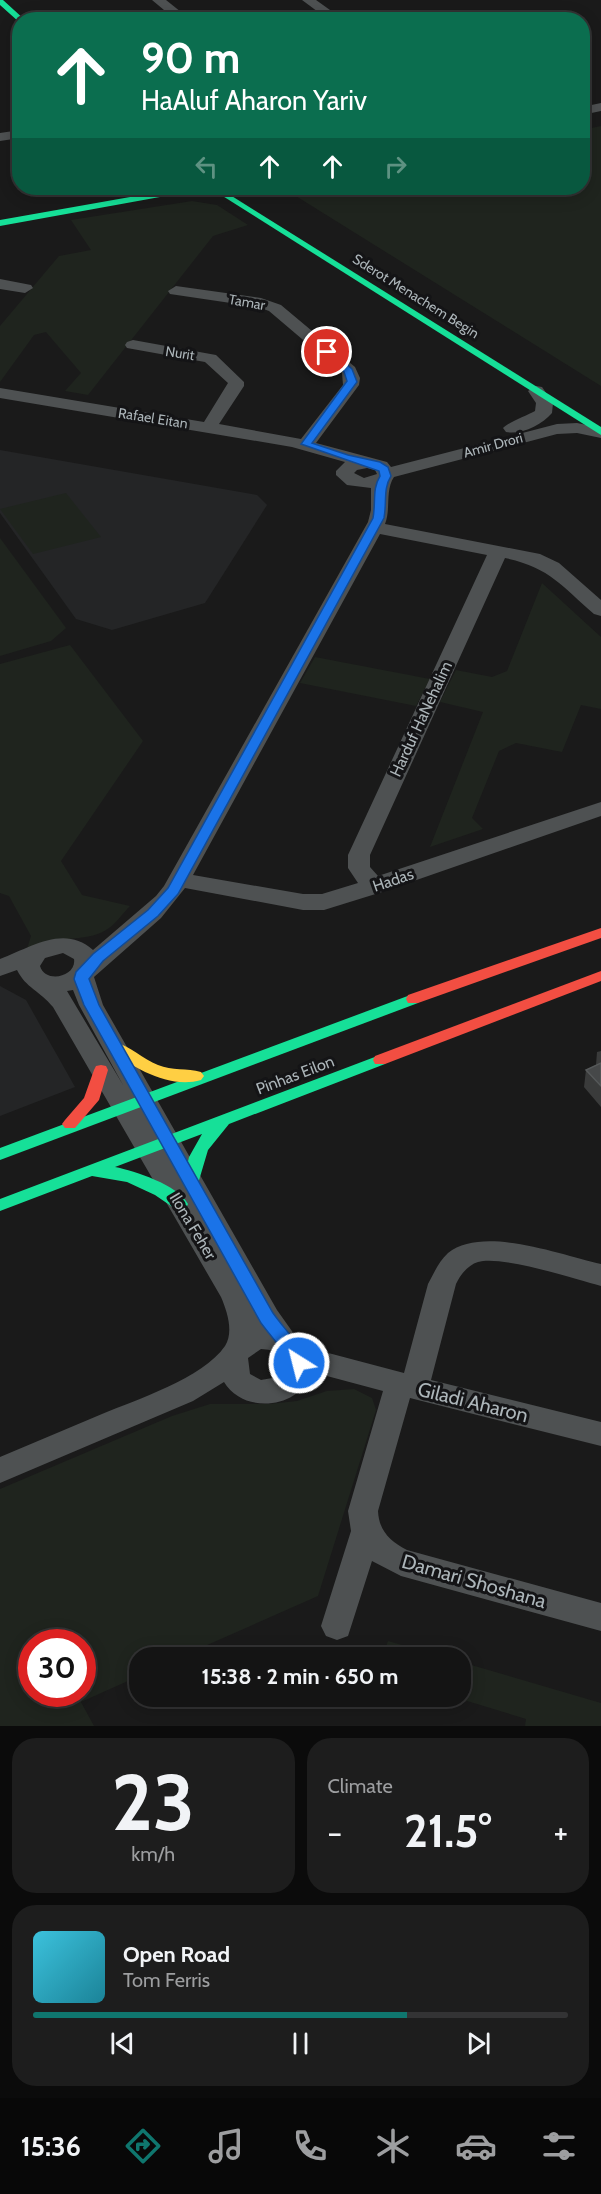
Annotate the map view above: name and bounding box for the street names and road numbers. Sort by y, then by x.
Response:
street label: Sderot Menachem Begin [349,250,483,342]
street label: Tamar [227,290,267,314]
street label: Nurit [164,342,196,364]
street label: Rafael Eitan [117,404,189,432]
street label: Amir Drori [461,428,525,462]
street label: Harduf HaNehalim [386,658,456,780]
street label: Hadas [370,864,416,896]
street label: Pinhas Eilon [253,1051,337,1099]
street label: Ilona Feher [166,1189,221,1264]
street label: Giladi Aharon [415,1377,531,1427]
street label: Damari Shoshana [399,1549,549,1613]

